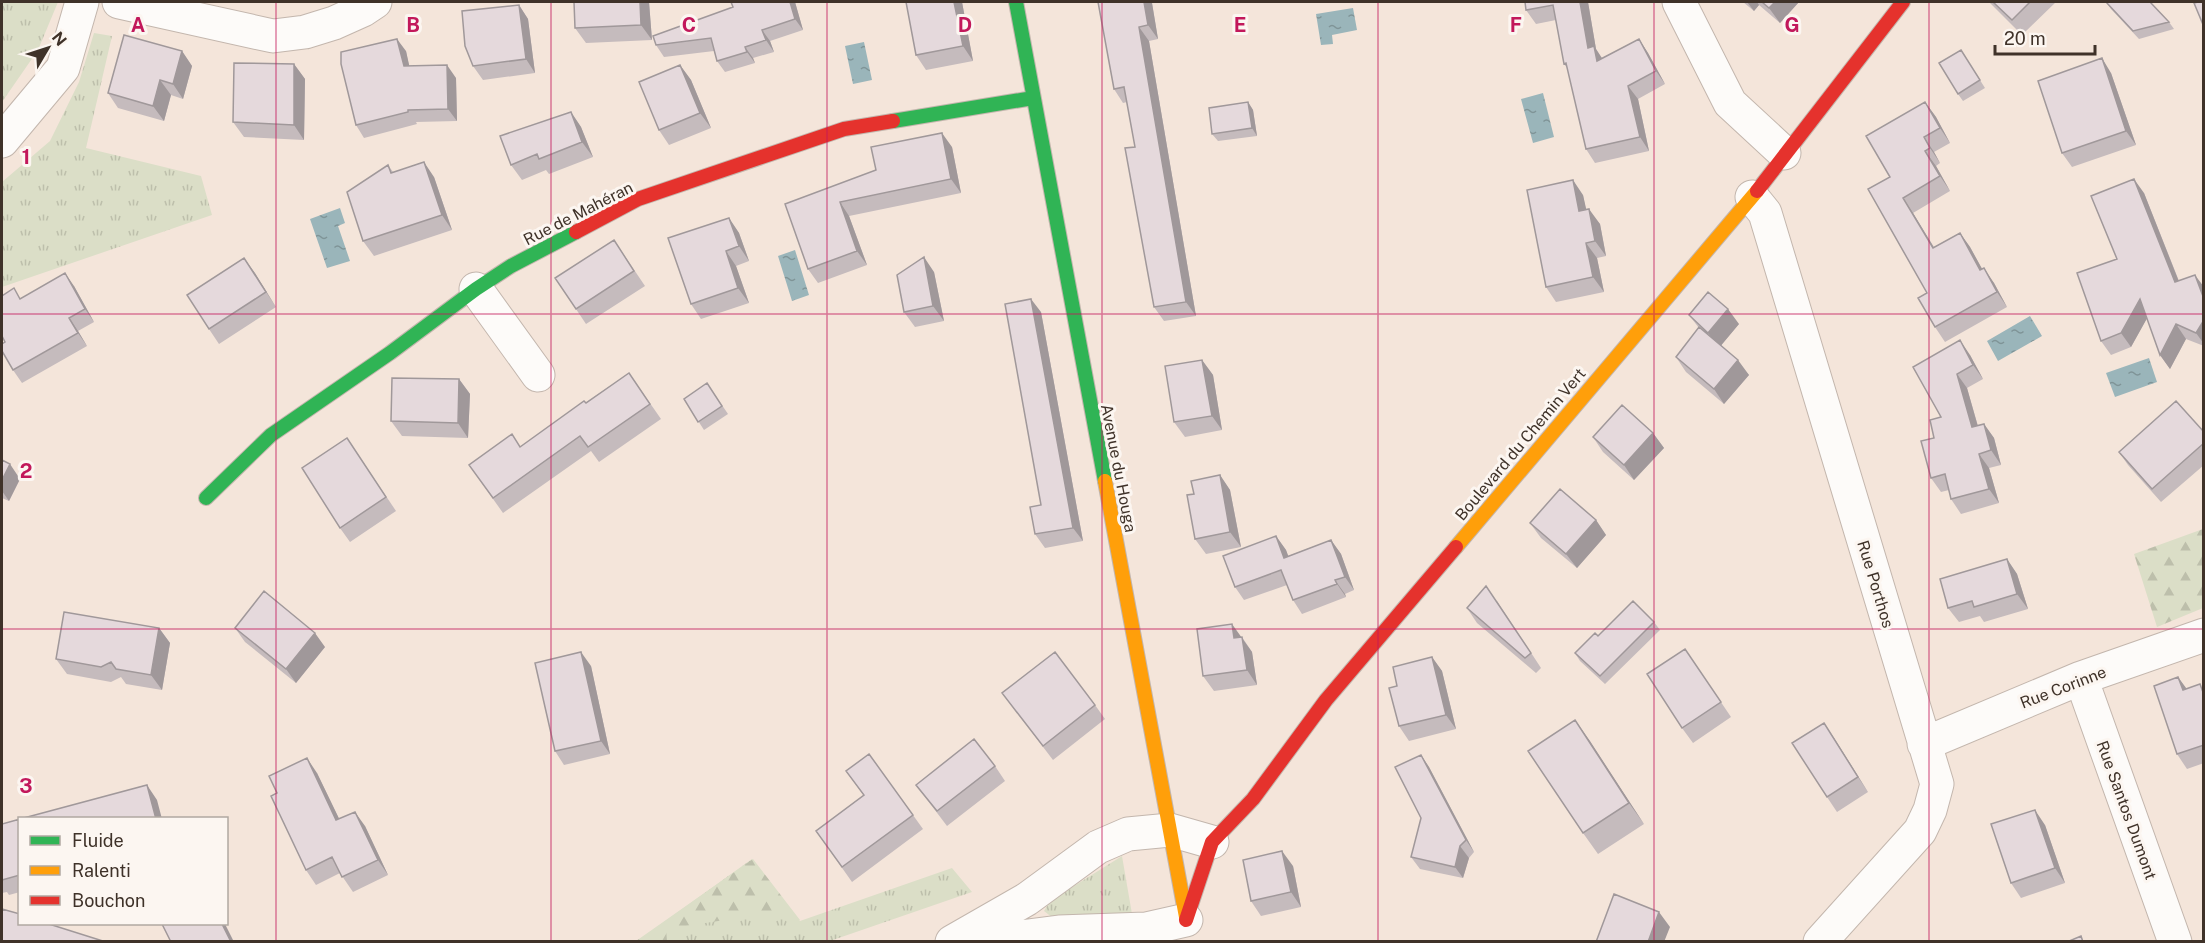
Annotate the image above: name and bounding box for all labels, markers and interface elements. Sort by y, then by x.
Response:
text: A [131,13,145,37]
text: B [406,13,420,37]
text: C [682,13,696,37]
text: D [958,13,972,37]
text: E [1234,13,1246,37]
text: F [1510,13,1522,37]
text: G [1784,13,1800,37]
north arrow [18,18,78,78]
scale bar [1995,18,2096,56]
text: N [48,28,71,50]
text: 20 m [2004,28,2046,49]
text: 1 [22,145,30,169]
street label: Rue de Mahéran [520,178,636,249]
street label: Boulevard du Chemin Vert [1451,364,1590,524]
street label: Avenue du Houga [1097,402,1140,534]
text: 2 [20,459,32,483]
street label: Rue Porthos [1853,538,1898,630]
street label: Rue Corinne [2017,662,2109,713]
street label: Rue Santos Dumont [2093,738,2161,882]
text: 3 [19,774,33,798]
legend [18,817,228,925]
text: Fluide [72,830,124,851]
text: Ralenti [72,860,131,881]
text: Bouchon [72,890,145,911]

